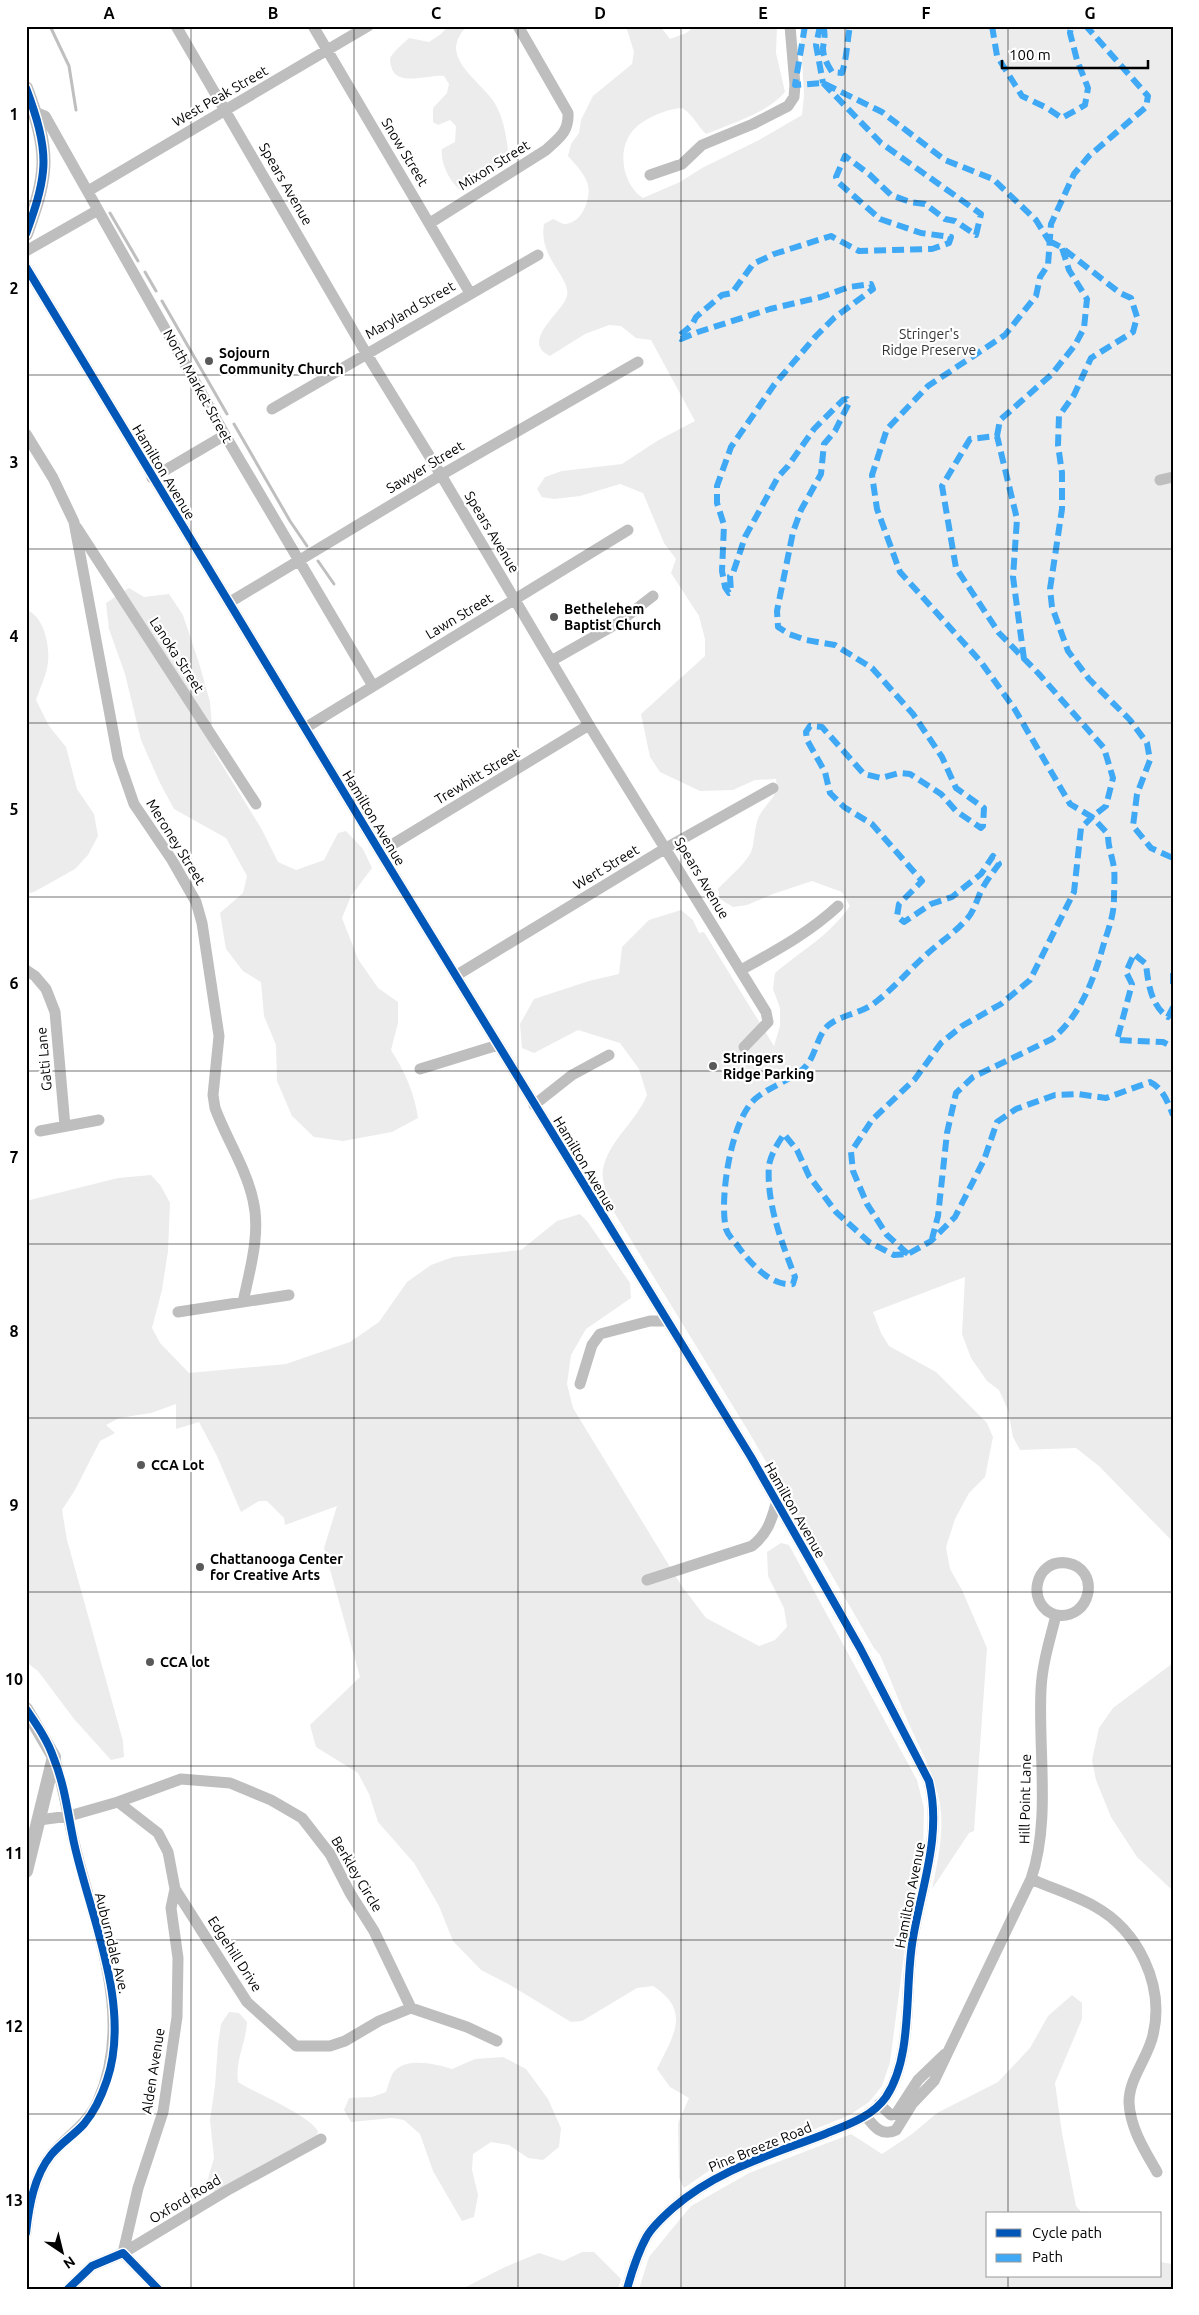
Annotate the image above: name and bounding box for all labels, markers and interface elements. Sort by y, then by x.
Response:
text: A [103,4,115,22]
text: B [268,4,278,22]
text: C [431,4,441,22]
text: D [594,4,606,22]
text: E [758,4,768,22]
text: F [922,4,931,22]
text: G [1084,4,1096,22]
scale bar [1002,38,1148,70]
text: 100 m [1009,46,1051,63]
street label: West Peak Street [169,62,271,130]
text: 1 [9,105,19,123]
street label: Snow Street [378,115,432,189]
street label: Mixon Street [455,137,533,193]
street label: Spears Avenue [256,140,316,228]
street label: Maryland Street [362,278,458,342]
text: 2 [9,279,19,297]
street label: North Market Street [160,326,236,446]
park label: Stringer's Ridge Preserve [882,326,976,358]
place label: Sojourn Community Church [219,345,344,377]
marker: Sojourn Community Church [203,355,215,367]
street label: Hamilton Avenue [129,422,199,522]
street label: Sawyer Street [383,437,467,496]
text: 3 [9,453,19,471]
street label: Spears Avenue [461,488,523,576]
street label: Lawn Street [423,589,496,642]
place label: Bethelehem Baptist Church [564,601,661,633]
marker: Bethelehem Baptist Church [548,611,560,623]
street label: Lanoka Street [147,614,208,696]
text: 4 [9,627,19,645]
street label: Trewhitt Street [432,744,523,808]
street label: Hamilton Avenue [339,768,409,868]
street label: Meroney Street [143,796,209,888]
text: 5 [9,800,19,818]
street label: Spears Avenue [671,834,733,922]
street label: Wert Street [570,841,642,893]
text: 6 [9,974,19,992]
street label: Gatti Lane [33,1026,55,1092]
place label: Stringers Ridge Parking [723,1050,814,1082]
marker: Stringers Ridge Parking [707,1060,719,1072]
street label: Hamilton Avenue [550,1114,620,1214]
text: 7 [9,1148,19,1166]
text: 8 [9,1322,19,1340]
place label: CCA Lot [151,1457,204,1473]
marker: CCA Lot [135,1459,147,1471]
street label: Hamilton Avenue [761,1459,829,1561]
text: 9 [9,1496,19,1514]
place label: Chattanooga Center for Creative Arts [210,1551,343,1583]
marker: Chattanooga Center for Creative Arts [194,1561,206,1573]
place label: CCA lot [160,1654,210,1670]
marker: CCA lot [144,1656,156,1668]
text: 10 [5,1670,23,1688]
street label: Hill Point Lane [1016,1754,1034,1844]
street label: Berkley Circle [328,1833,386,1915]
street label: Hamilton Avenue [892,1840,928,1950]
text: 11 [5,1844,23,1862]
street label: Auburndale Ave. [92,1891,132,1995]
street label: Edgehill Drive [205,1913,265,1995]
text: 12 [5,2017,23,2035]
street label: Alden Avenue [138,2027,168,2115]
street label: Pine Breeze Road [706,2119,814,2175]
street label: Oxford Road [146,2171,224,2227]
text: 13 [5,2191,23,2209]
legend [986,2212,1162,2278]
text: Cycle path [1032,2224,1102,2241]
north arrow [38,2228,88,2278]
text: Path [1032,2248,1063,2265]
text: N [61,2253,78,2272]

